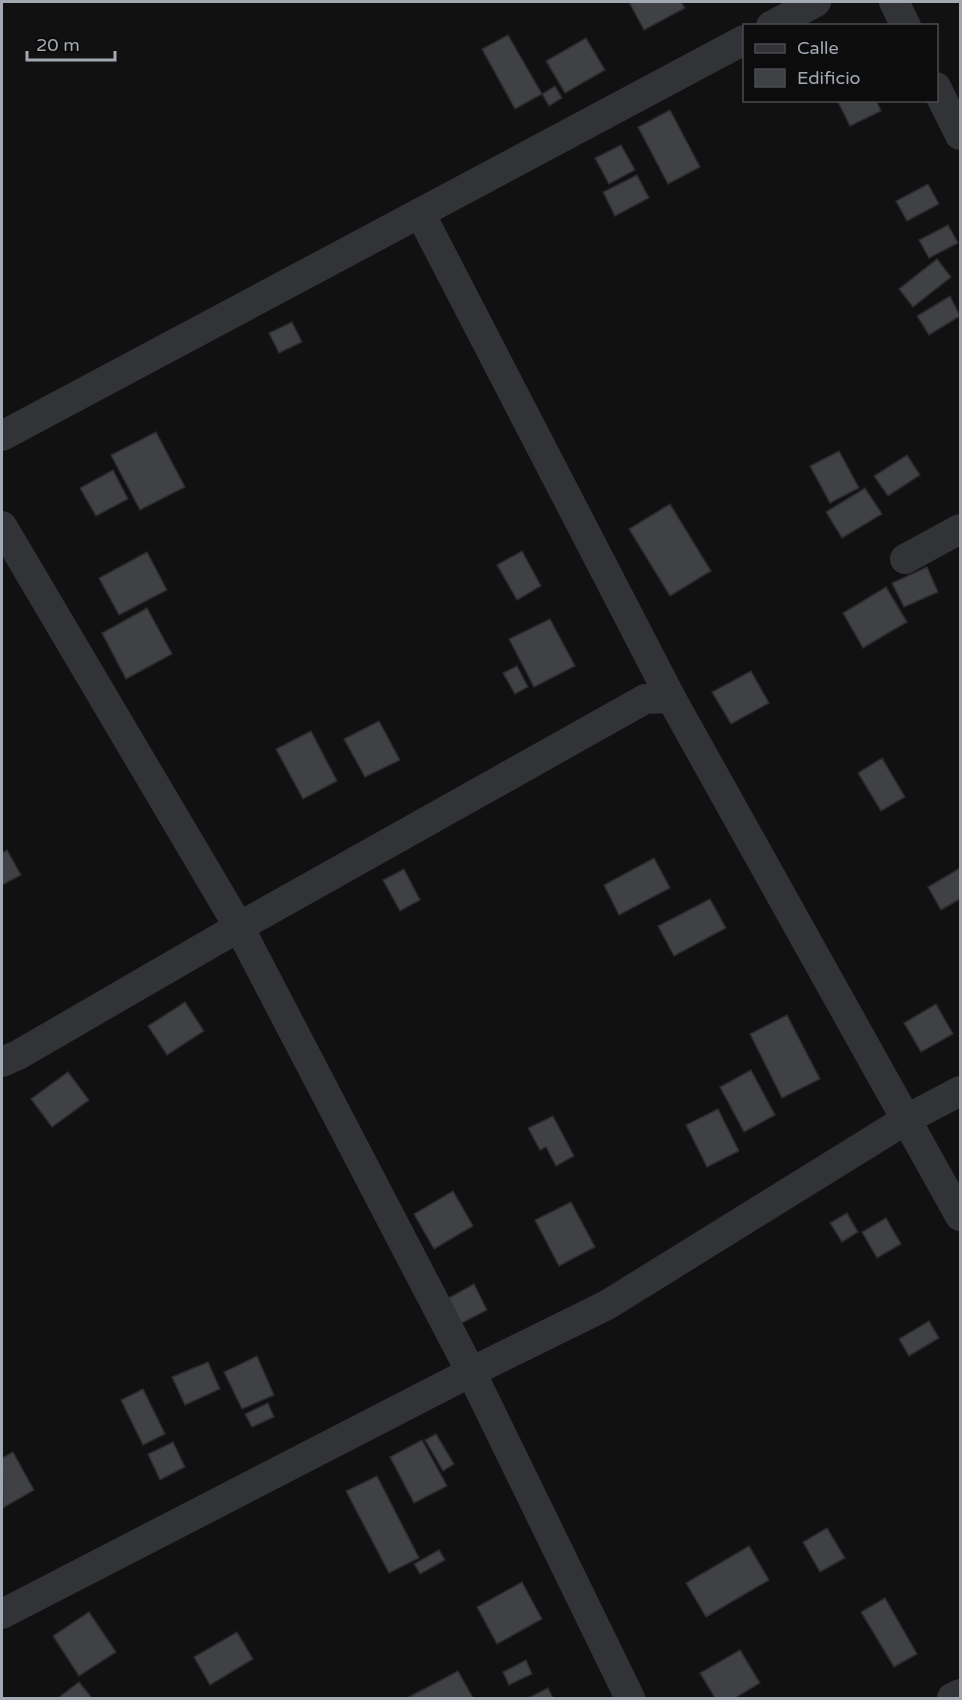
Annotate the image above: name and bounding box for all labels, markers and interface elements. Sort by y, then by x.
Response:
scale bar [27,24,116,62]
legend [743,24,938,102]
text: 20 m [36,34,80,56]
text: Calle [797,37,839,59]
text: Edificio [797,67,861,89]

